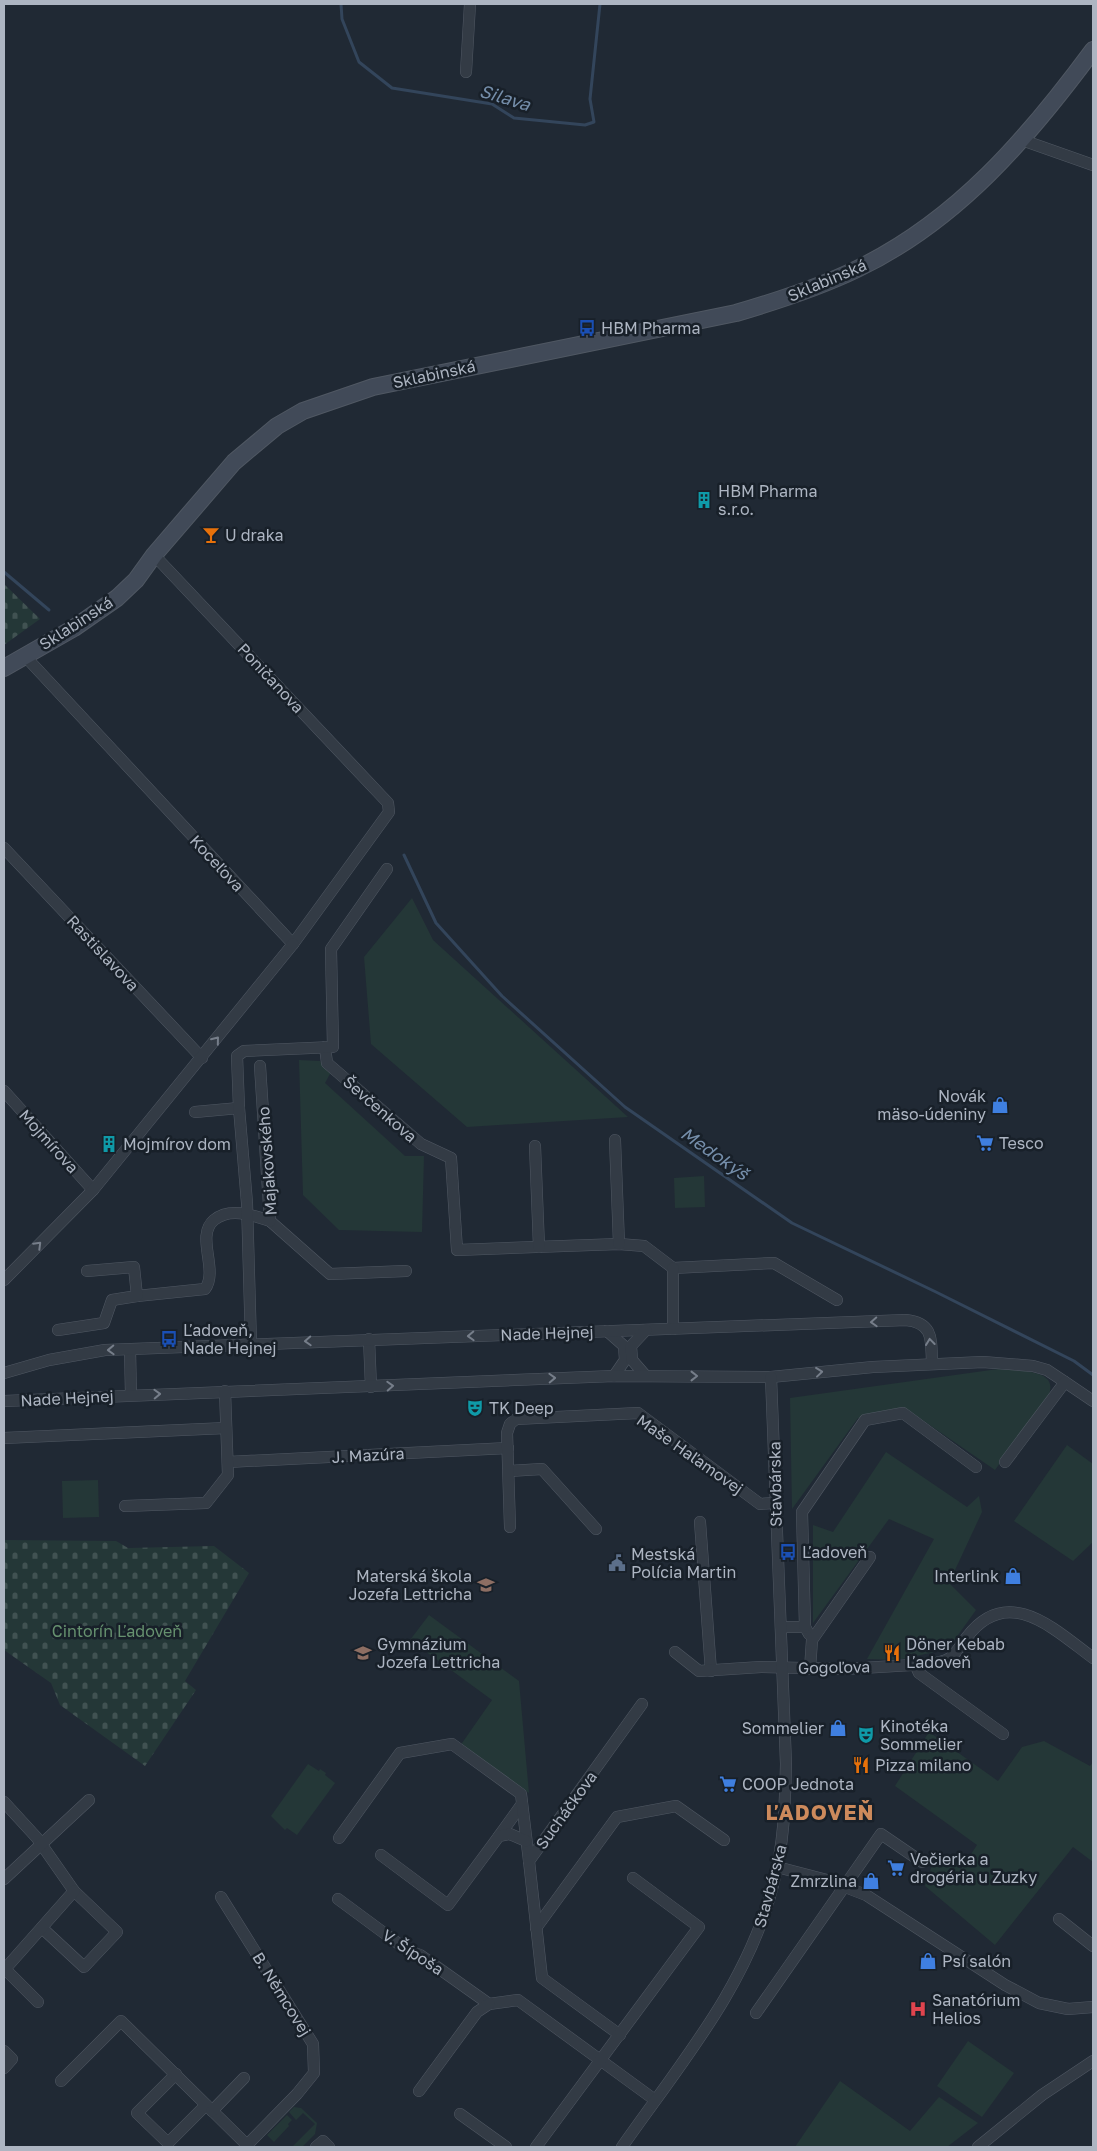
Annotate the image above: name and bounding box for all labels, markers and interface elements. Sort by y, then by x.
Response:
water label: Silava [477,79,534,115]
street label: Sklabinská [785,254,869,306]
bus stop icon: HBM Pharma [577,318,597,338]
place label: HBM Pharma [601,318,700,338]
street label: Sklabinská [391,356,477,392]
place label: HBM Pharma s.r.o. [718,481,817,519]
building icon: HBM Pharma s.r.o. [694,490,714,510]
bar icon: U draka [201,525,221,545]
place label: U draka [225,525,284,545]
street label: Sklabinská [35,592,117,654]
street label: Poničanova [234,639,308,717]
street label: Koceľova [186,830,248,896]
street label: Rastislavova [63,911,143,995]
one-way arrow [210,1037,218,1046]
street label: Ševčenkova [339,1072,421,1146]
place label: Novák mäso-údeniny [877,1086,986,1124]
shop icon: Novák mäso-údeniny [990,1095,1010,1115]
street label: Mojmírova [15,1105,83,1177]
street label: Majakovského [253,1106,281,1216]
water label: Medokýš [677,1122,754,1185]
supermarket icon: Tesco [975,1133,995,1153]
place label: Tesco [999,1133,1044,1153]
building icon: Mojmírov dom [99,1134,119,1154]
place label: Mojmírov dom [123,1134,231,1154]
one-way arrow [32,1242,41,1251]
one-way arrow [870,1317,878,1327]
place label: Ľadoveň, Nade Hejnej [183,1320,276,1358]
street label: Nade Hejnej [500,1321,594,1345]
bus stop icon: Ľadoveň, Nade Hejnej [159,1329,179,1349]
one-way arrow [467,1330,475,1341]
one-way arrow [304,1336,312,1347]
one-way arrow [925,1338,936,1346]
one-way arrow [107,1345,114,1355]
one-way arrow [816,1367,824,1378]
one-way arrow [690,1370,698,1381]
one-way arrow [548,1373,556,1384]
one-way arrow [386,1381,394,1392]
street label: Nade Hejnej [20,1386,114,1410]
one-way arrow [154,1389,162,1399]
theatre icon: TK Deep [465,1398,485,1418]
place label: TK Deep [489,1398,554,1418]
street label: Maše Haľamovej [633,1410,747,1498]
street label: Stavbárska [764,1441,786,1527]
street label: J. Mazúra [331,1443,405,1467]
bus stop icon: Ľadoveň [778,1542,798,1562]
place label: Ľadoveň [802,1542,867,1562]
place label: Mestská Polícia Martin [631,1544,736,1582]
public building icon: Mestská Polícia Martin [607,1553,627,1573]
place label: Materská škola Jozefa Lettricha [349,1566,472,1604]
place label: Interlink [934,1566,999,1586]
shop icon: Interlink [1003,1566,1023,1586]
school or university icon: Materská škola Jozefa Lettricha [476,1575,496,1595]
park label: Cintorín Ľadoveň [52,1621,182,1641]
place label: Gymnázium Jozefa Lettricha [377,1634,500,1672]
place label: Döner Kebab Ľadoveň [906,1634,1005,1672]
school or university icon: Gymnázium Jozefa Lettricha [353,1643,373,1663]
restaurant icon: Döner Kebab Ľadoveň [882,1643,902,1663]
street label: Gogoľova [798,1656,870,1678]
place label: Kinotéka Sommelier [880,1716,962,1754]
place label: Sommelier [742,1718,824,1738]
shop icon: Sommelier [828,1718,848,1738]
theatre icon: Kinotéka Sommelier [856,1725,876,1745]
restaurant icon: Pizza milano [851,1755,871,1775]
place label: Pizza milano [875,1755,971,1775]
street label: Sucháčkova [531,1767,601,1853]
supermarket icon: COOP Jednota [718,1774,738,1794]
place label: COOP Jednota [742,1774,854,1794]
district label: ĽADOVEŇ [765,1799,875,1825]
street label: Stavbárska [749,1842,791,1930]
place label: Večierka a drogéria u Zuzky [910,1849,1037,1887]
supermarket icon: Večierka a drogéria u Zuzky [886,1858,906,1878]
place label: Zmrzlina [790,1871,857,1891]
shop icon: Zmrzlina [861,1871,881,1891]
street label: V. Šípoša [379,1925,447,1979]
street label: B. Němcovej [248,1948,316,2040]
shop icon: Psí salón [918,1951,938,1971]
place label: Psí salón [942,1951,1011,1971]
place label: Sanatórium Helios [932,1990,1020,2028]
hospital icon: Sanatórium Helios [908,1999,928,2019]

